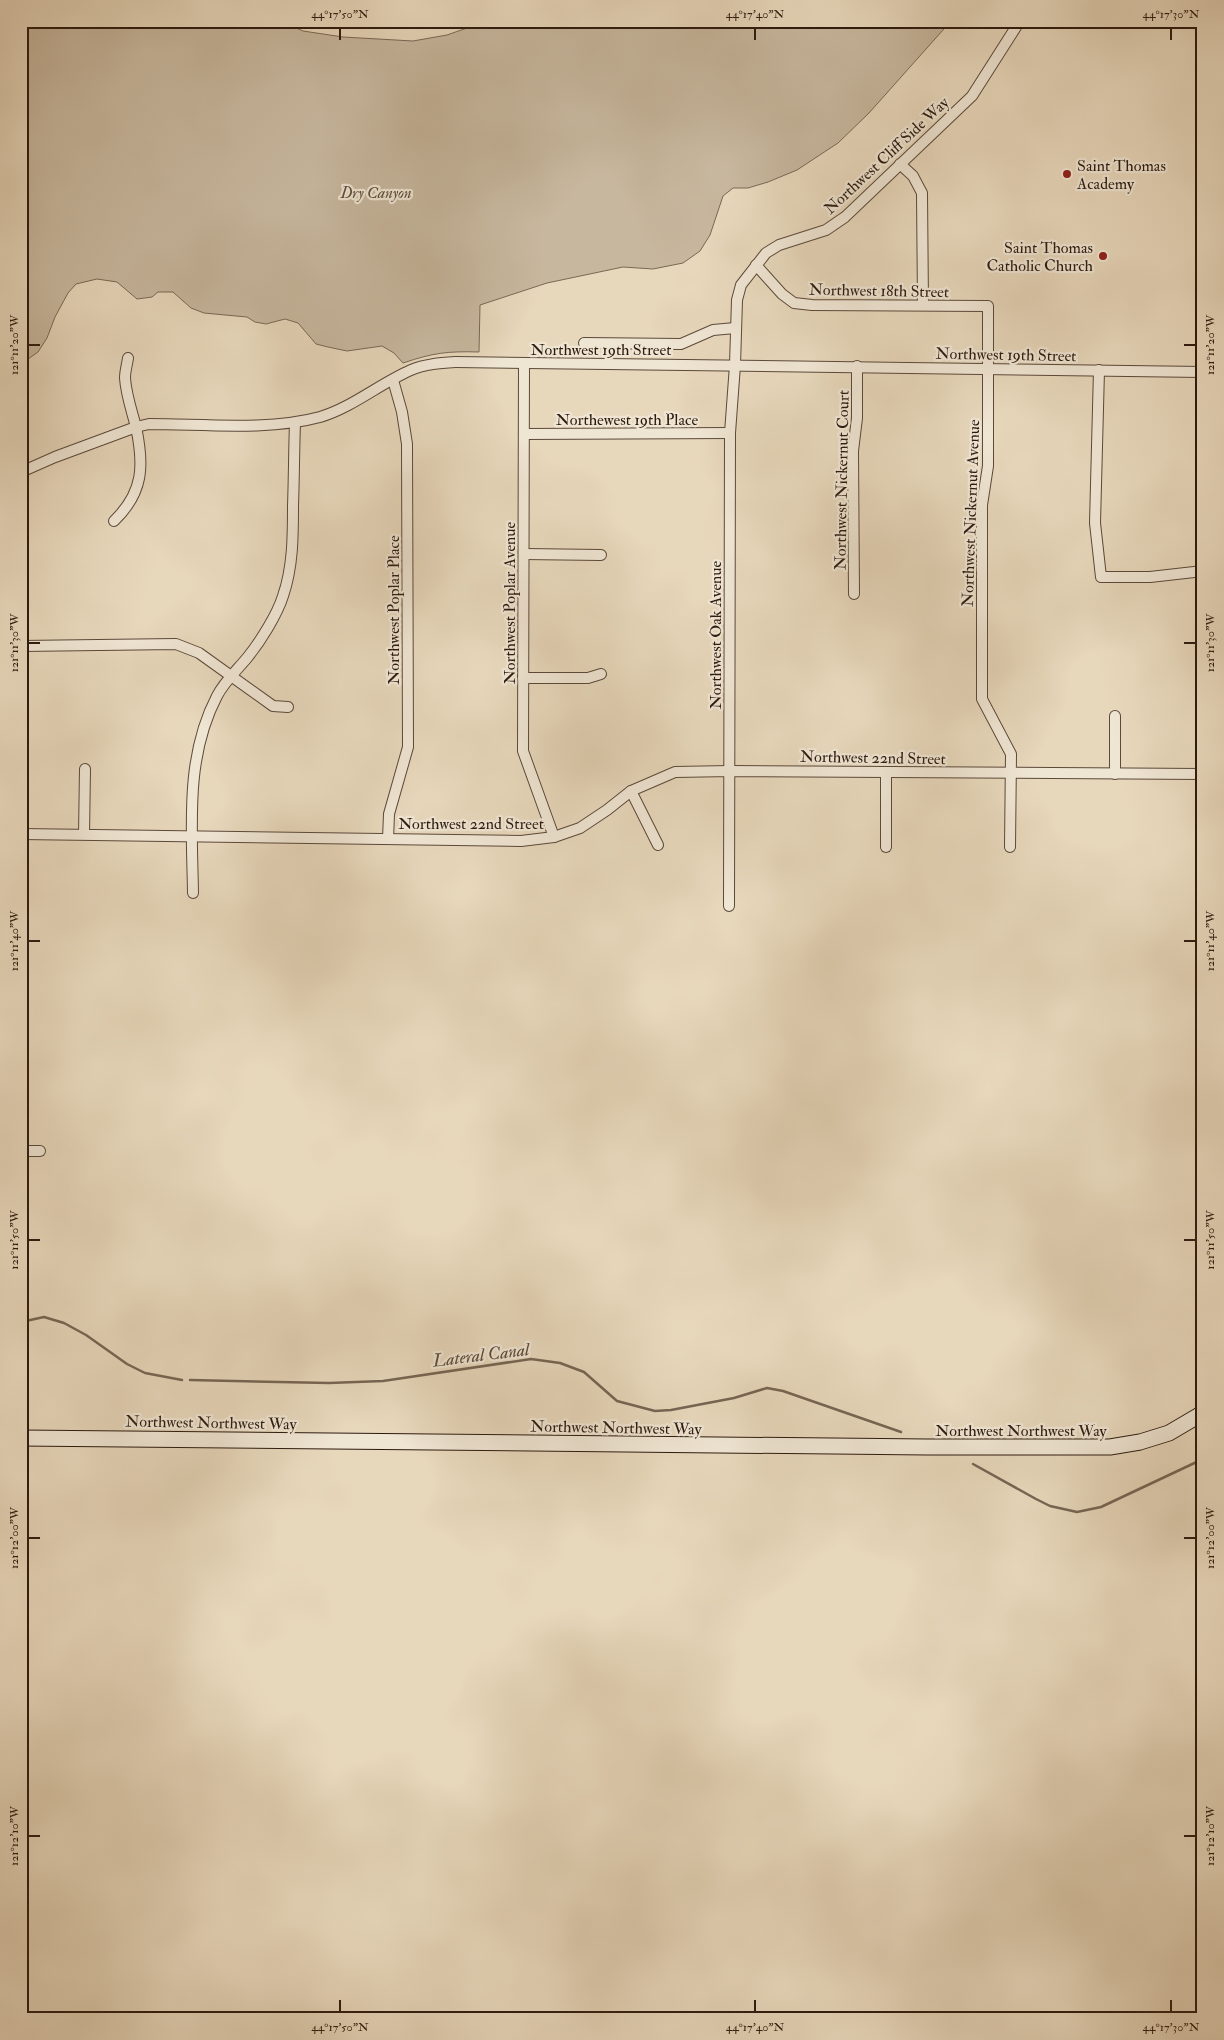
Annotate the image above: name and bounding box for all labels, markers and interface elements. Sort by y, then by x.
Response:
text: 44°17'50"N [311,7,369,22]
text: 44°17'40"N [726,7,785,22]
text: 44°17'30"N [1143,7,1200,22]
street label: Northwest Cliff Side Way [820,92,954,219]
place label: Saint Thomas Academy [1076,156,1166,194]
marker: Saint Thomas Academy [1061,168,1073,180]
park label: Dry Canyon [340,183,411,203]
place label: Saint Thomas Catholic Church [986,238,1094,276]
marker: Saint Thomas Catholic Church [1097,250,1109,262]
street label: Northwest 18th Street [809,280,949,302]
text: 121°11'20"W [7,314,22,375]
text: 121°11'20"W [1203,314,1218,375]
street label: Northwest 19th Street [531,340,671,360]
street label: Northwest 19th Street [935,344,1077,366]
street label: Northwest Nickernut Court [830,390,854,570]
street label: Northewest 19th Place [556,410,698,430]
street label: Northwest Nickernut Avenue [958,419,984,607]
street label: Northwest Poplar Avenue [500,521,521,684]
street label: Northwest Poplar Place [384,535,405,685]
street label: Northwest Oak Avenue [706,560,726,709]
text: 121°11'30"W [7,613,22,672]
text: 121°11'30"W [1203,613,1218,672]
street label: Northwest 22nd Street [800,747,946,769]
street label: Northwest 22nd Street [398,814,544,834]
text: 121°11'40"W [7,910,22,971]
text: 121°11'40"W [1203,910,1218,971]
text: 121°11'50"W [7,1210,22,1270]
text: 121°11'50"W [1203,1210,1218,1270]
water label: Lateral Canal [431,1338,532,1373]
street label: Northwest Northwest Way [125,1412,298,1435]
street label: Northwest Northwest Way [530,1417,703,1440]
street label: Northwest Northwest Way [935,1421,1108,1441]
text: 121°12'00"W [7,1506,22,1569]
text: 121°12'00"W [1203,1506,1218,1569]
text: 121°12'10"W [7,1805,22,1866]
text: 121°12'10"W [1203,1805,1218,1866]
text: 44°17'50"N [311,2020,369,2035]
text: 44°17'40"N [726,2020,785,2035]
text: 44°17'30"N [1143,2020,1200,2035]

